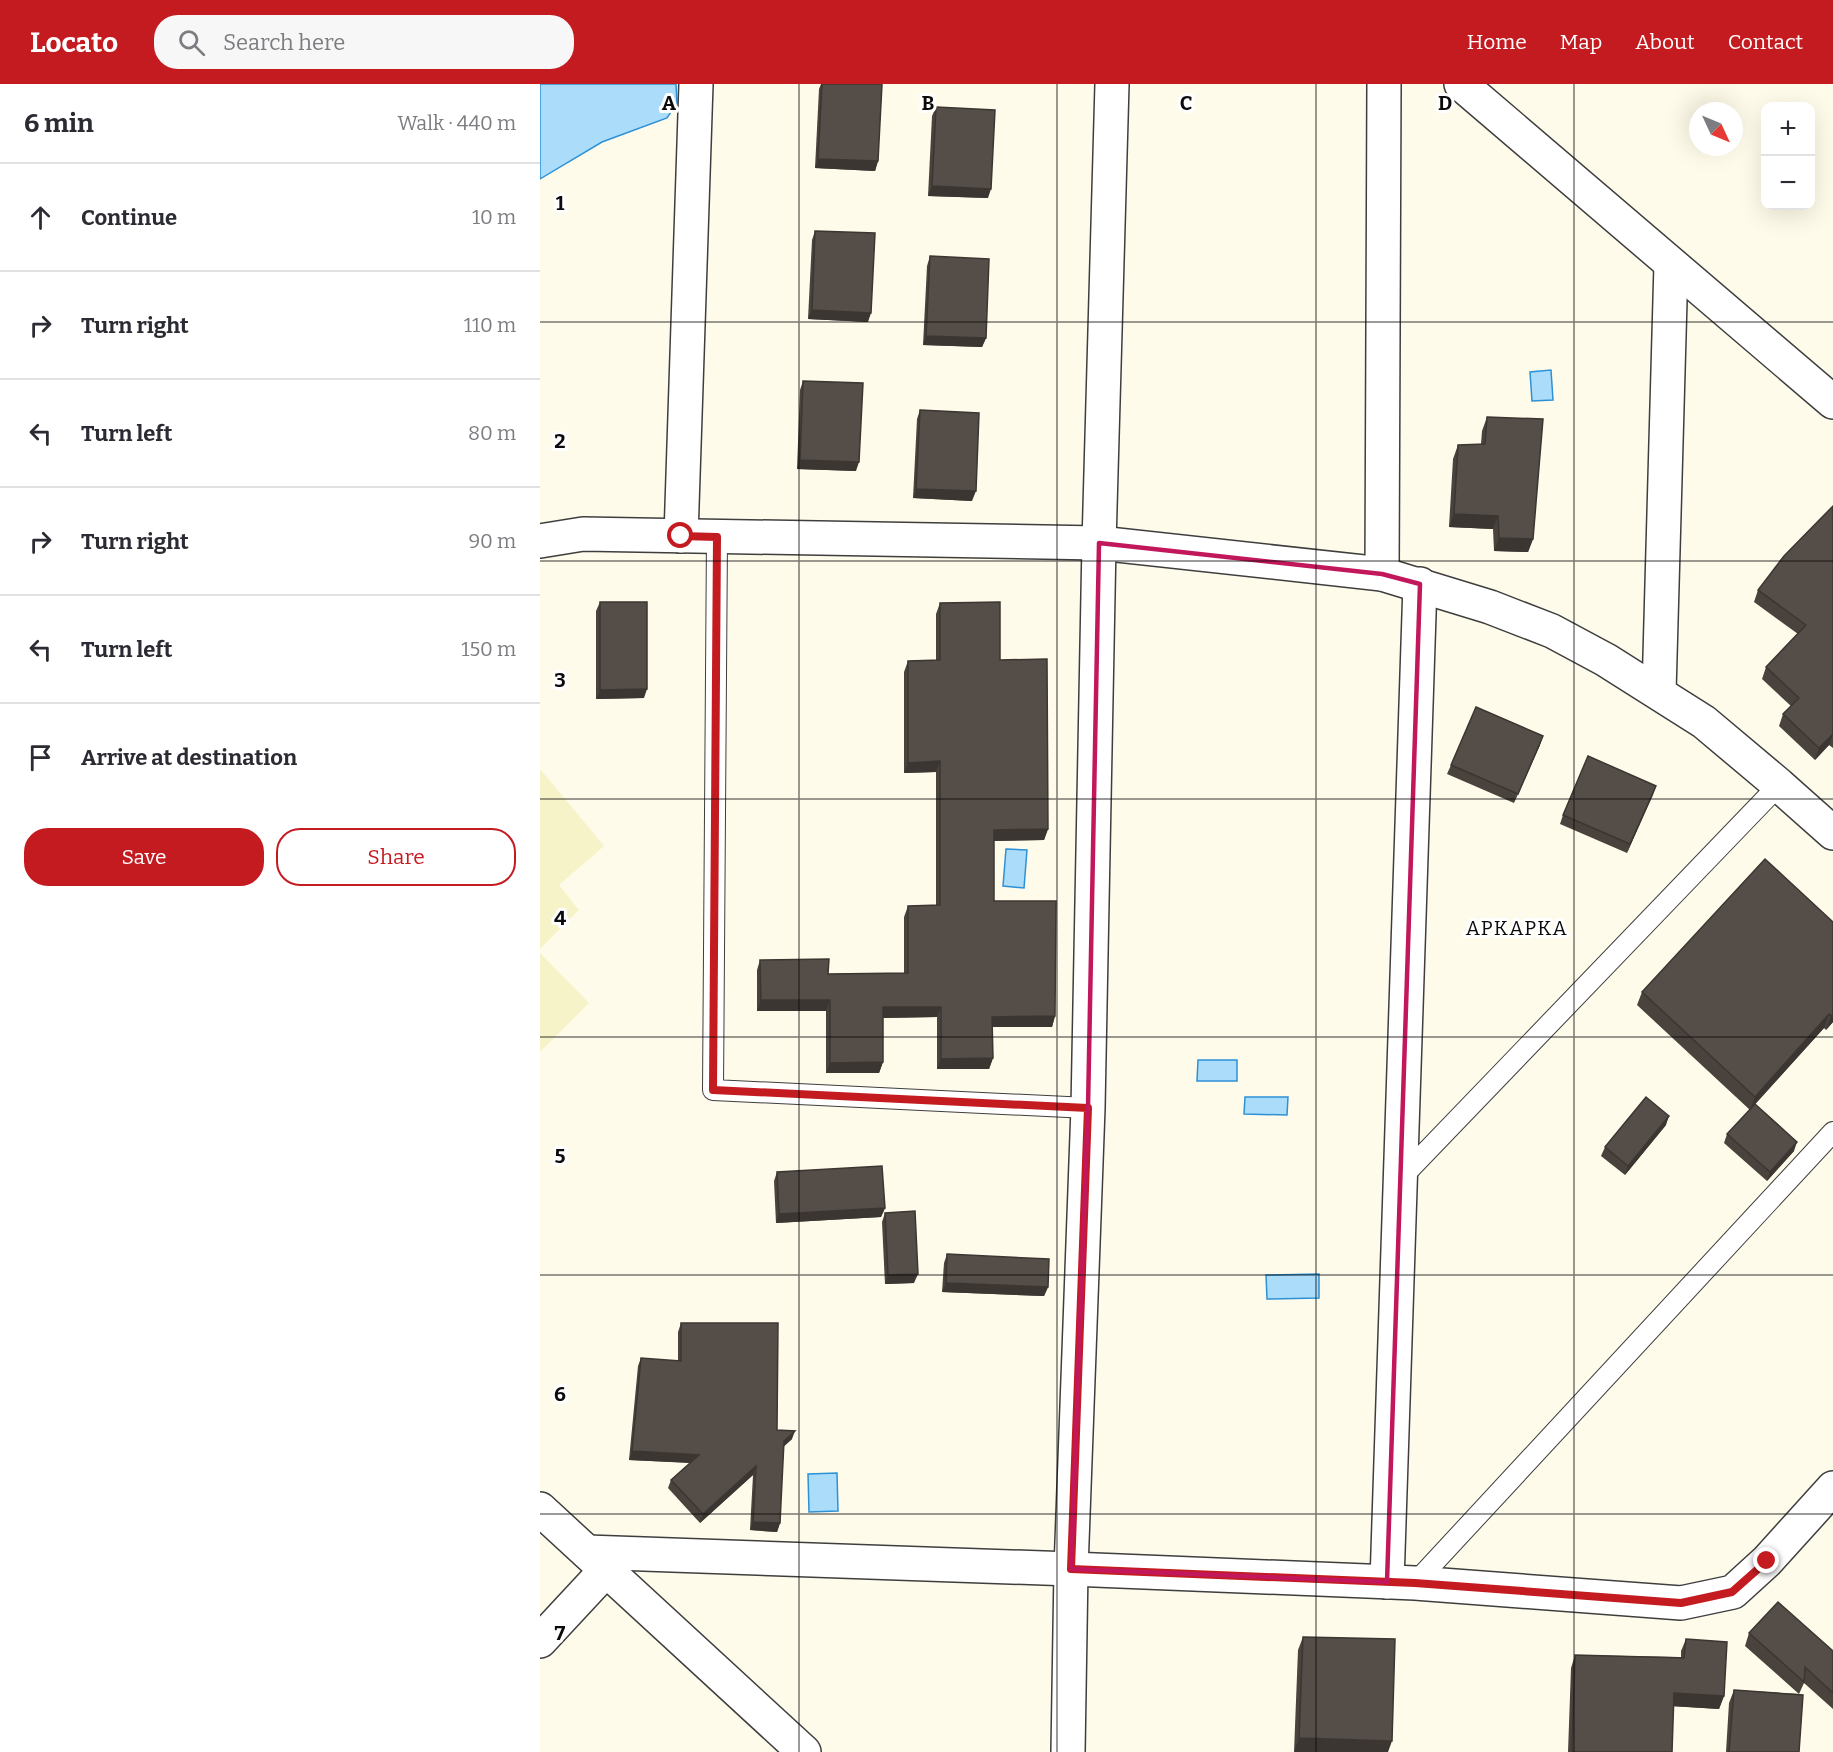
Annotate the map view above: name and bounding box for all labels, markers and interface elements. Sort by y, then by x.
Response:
search box [154,15,574,69]
text: Locato [30,26,118,59]
icon: search [175,26,208,59]
text: Search here [223,29,345,56]
text: Home [1467,29,1527,55]
text: Map [1560,29,1602,55]
text: About [1635,29,1695,55]
text: Contact [1728,29,1803,55]
text: A [662,91,677,115]
text: B [922,91,935,115]
text: C [1180,91,1192,115]
text: D [1438,91,1452,115]
north arrow [1689,102,1743,156]
map controls [1761,102,1815,210]
button: + [1761,102,1815,156]
text: 6 min [24,108,94,139]
text: Walk · 440 m [398,111,516,135]
button: − [1761,156,1815,210]
text: 1 [556,191,565,215]
icon: ahead [24,201,57,234]
text: Continue [81,204,177,231]
text: 10 m [472,205,516,229]
icon: right [24,309,57,342]
text: Turn right [81,312,189,339]
text: 110 m [464,313,516,337]
icon: left [24,417,57,450]
text: Turn left [81,420,173,447]
text: 80 m [468,421,516,445]
text: 2 [554,429,566,453]
route start [667,522,693,548]
icon: right [24,525,57,558]
text: Turn right [81,528,189,555]
text: 90 m [468,529,516,553]
icon: left [24,633,57,666]
text: Turn left [81,636,173,663]
text: 150 m [461,637,516,661]
text: 3 [554,668,566,692]
icon: arrive [24,741,57,774]
text: Arrive at destination [81,744,297,771]
button: Save [24,828,264,886]
button: Share [276,828,516,886]
text: 4 [554,906,566,930]
district label: APKAPKA [1466,916,1568,940]
text: 5 [555,1144,566,1168]
text: 6 [554,1382,566,1406]
route end [1753,1547,1779,1573]
text: 7 [555,1621,566,1645]

